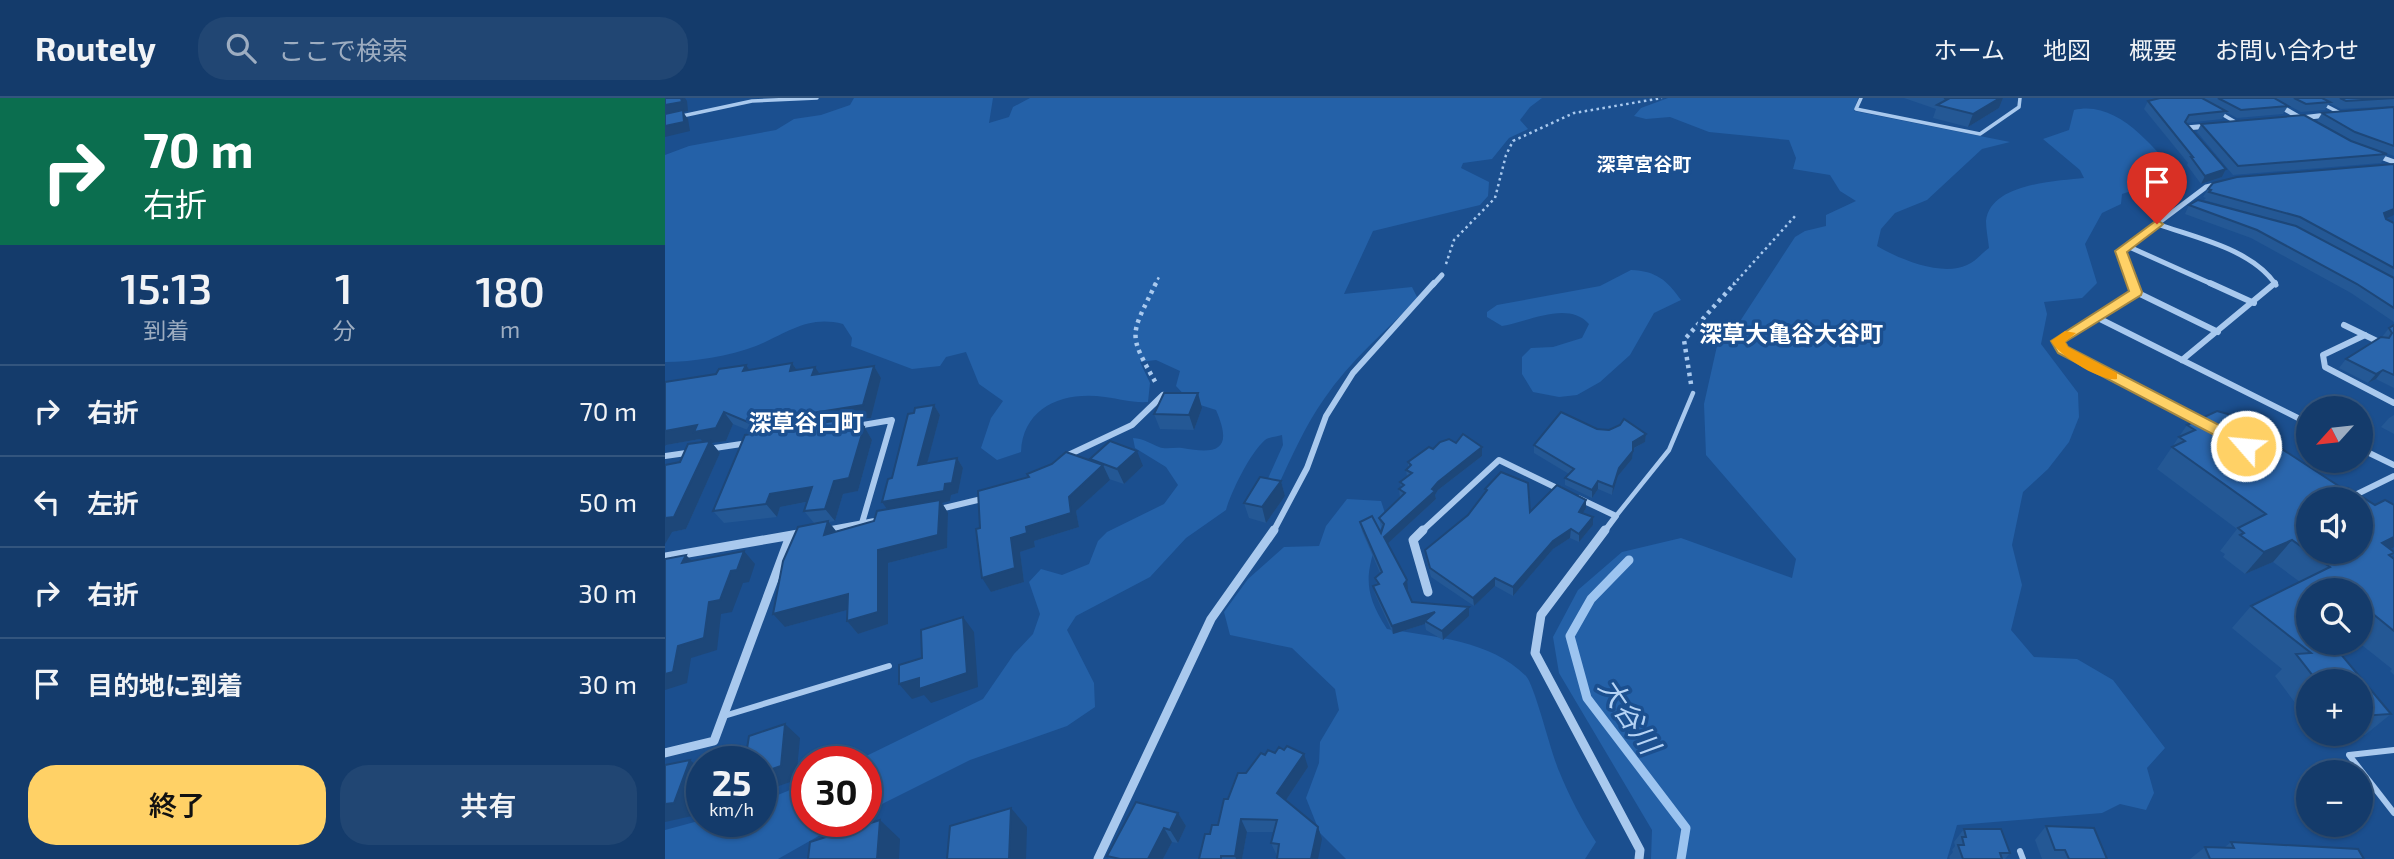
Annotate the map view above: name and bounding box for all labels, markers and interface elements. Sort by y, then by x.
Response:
search box [198,17,688,80]
text: Routely [35,28,156,68]
icon: search [222,29,260,67]
text: ここで検索 [278,34,408,65]
text: ホーム [1934,35,2005,64]
text: 地図 [2043,35,2091,64]
text: 概要 [2129,35,2177,64]
text: お問い合わせ [2215,35,2359,64]
text: 70 m [143,119,254,178]
icon: right [28,126,119,217]
district label: 深草宮谷町 [1596,152,1692,175]
pin [2127,152,2187,224]
icon: arrive [2138,163,2176,201]
text: 右折 [143,184,207,222]
text: 15:13 [120,262,212,312]
text: 1 [335,262,353,312]
text: 180 [475,265,545,315]
text: m [500,315,520,343]
text: 到着 [143,316,189,344]
text: 分 [332,316,355,344]
district label: 深草大亀谷大谷町 [1699,319,1883,347]
icon: right [28,392,66,430]
text: 70 m [579,395,637,426]
text: 右折 [87,396,139,427]
north arrow [2296,396,2373,472]
map controls [2296,396,2373,837]
district label: 深草谷口町 [749,408,864,436]
position arrow [2209,409,2283,483]
icon: left [28,483,66,521]
text: 50 m [579,486,637,517]
text: 左折 [87,487,139,518]
button: sound [2296,487,2373,564]
icon: right [28,574,66,612]
text: 30 m [578,577,637,608]
text: 右折 [87,578,139,609]
button: search [2296,578,2373,655]
icon: arrive [28,665,66,703]
text: 30 m [578,668,637,699]
text: 目的地に到着 [87,669,243,700]
button: + [2296,669,2373,746]
water label: 大谷川 [1592,671,1669,762]
speed limit sign: 30 [791,746,882,837]
button: − [2296,760,2373,837]
text: 25 [712,761,751,803]
button: 終了 [28,765,326,845]
button: 共有 [340,765,637,845]
text: km/h [709,798,754,820]

